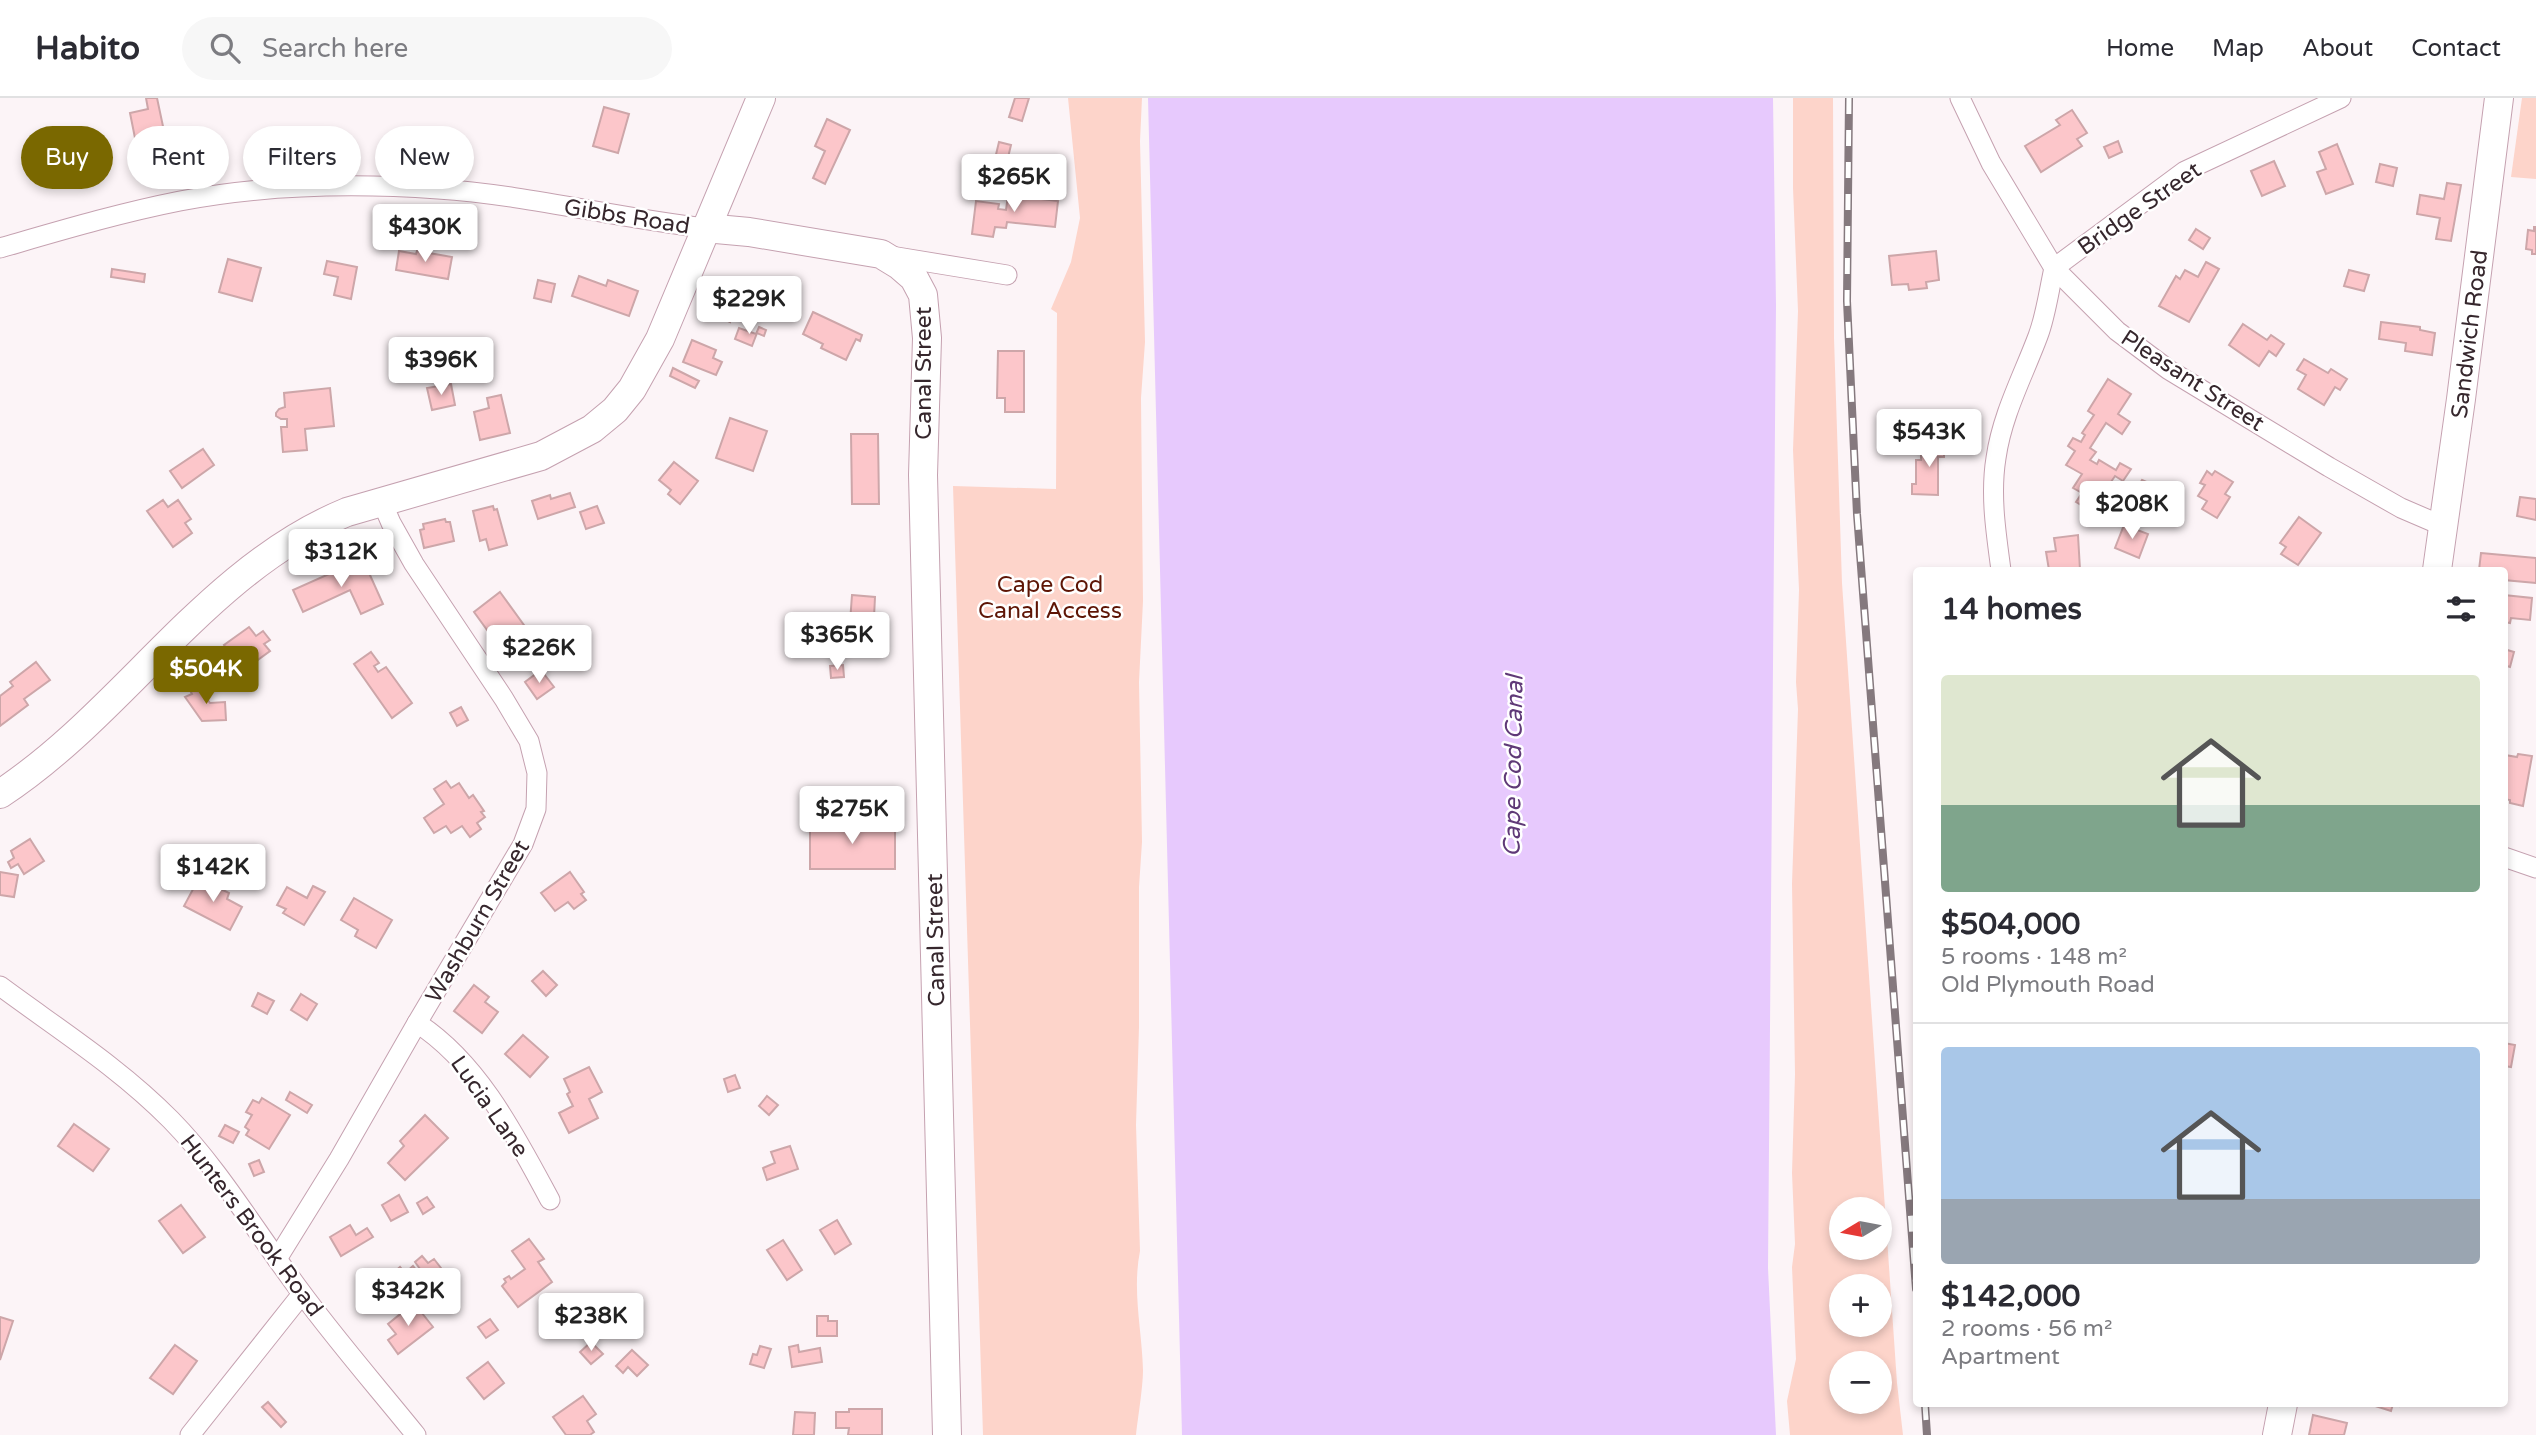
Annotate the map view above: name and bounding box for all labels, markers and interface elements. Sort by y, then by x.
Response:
search box [182,17,672,80]
text: Habito [35,29,140,68]
icon: search [206,29,244,67]
text: Search here [262,33,408,64]
text: Home [2106,34,2174,63]
text: Map [2212,34,2264,63]
text: About [2302,34,2373,63]
text: Contact [2411,34,2501,63]
chip: Buy [21,126,113,189]
chip: Rent [127,126,229,189]
chip: Filters [243,126,361,189]
chip: New [375,126,474,189]
pin: $265K [965,155,1063,214]
street label: Bridge Street [2073,156,2207,262]
text: $265K [978,163,1050,191]
street label: Gibbs Road [562,193,692,241]
pin: $430K [376,204,474,264]
text: $430K [389,213,461,241]
street label: Sandwich Road [2446,248,2494,420]
pin: $229K [700,276,798,336]
text: $229K [713,285,785,313]
street label: Canal Street [910,306,938,440]
street label: Pleasant Street [2116,324,2270,438]
pin: $396K [392,338,490,397]
text: $396K [405,346,477,374]
pin: $543K [1880,410,1978,469]
text: $543K [1893,418,1965,446]
pin: $208K [2083,482,2181,541]
text: $208K [2096,490,2168,518]
pin: $312K [292,530,390,589]
text: $312K [305,538,377,566]
park label: Cape Cod Canal Access [978,571,1122,625]
icon: filters [2442,590,2480,628]
text: 14 homes [1941,591,2082,628]
pin: $365K [788,612,886,672]
text: $365K [801,621,873,649]
pin: $226K [490,626,588,685]
text: $226K [503,634,575,662]
pin: $504K [157,646,255,706]
text: $504K [170,655,242,683]
water label: Cape Cod Canal [1497,672,1530,857]
icon: home [2148,720,2274,846]
pin: $275K [803,786,901,846]
text: $275K [816,795,888,823]
street label: Washburn Street [420,835,536,1008]
pin: $142K [164,844,262,904]
text: $142K [177,853,249,881]
street label: Canal Street [921,873,951,1007]
text: $504,000 [1941,906,2080,943]
text: 5 rooms · 148 m² [1941,943,2127,971]
text: Old Plymouth Road [1941,971,2155,999]
street label: Lucia Lane [444,1050,534,1163]
icon: home [2148,1092,2274,1218]
street label: Hunters Brook Road [174,1129,329,1322]
north arrow [1829,1197,1892,1260]
map controls [1829,1197,1892,1414]
pin: $342K [359,1268,457,1328]
button: + [1829,1274,1892,1337]
text: $342K [372,1277,444,1305]
text: $142,000 [1941,1278,2080,1315]
pin: $238K [542,1294,640,1353]
text: $238K [555,1302,627,1330]
text: 2 rooms · 56 m² [1941,1315,2112,1343]
text: Apartment [1941,1343,2060,1371]
button: − [1829,1351,1892,1414]

